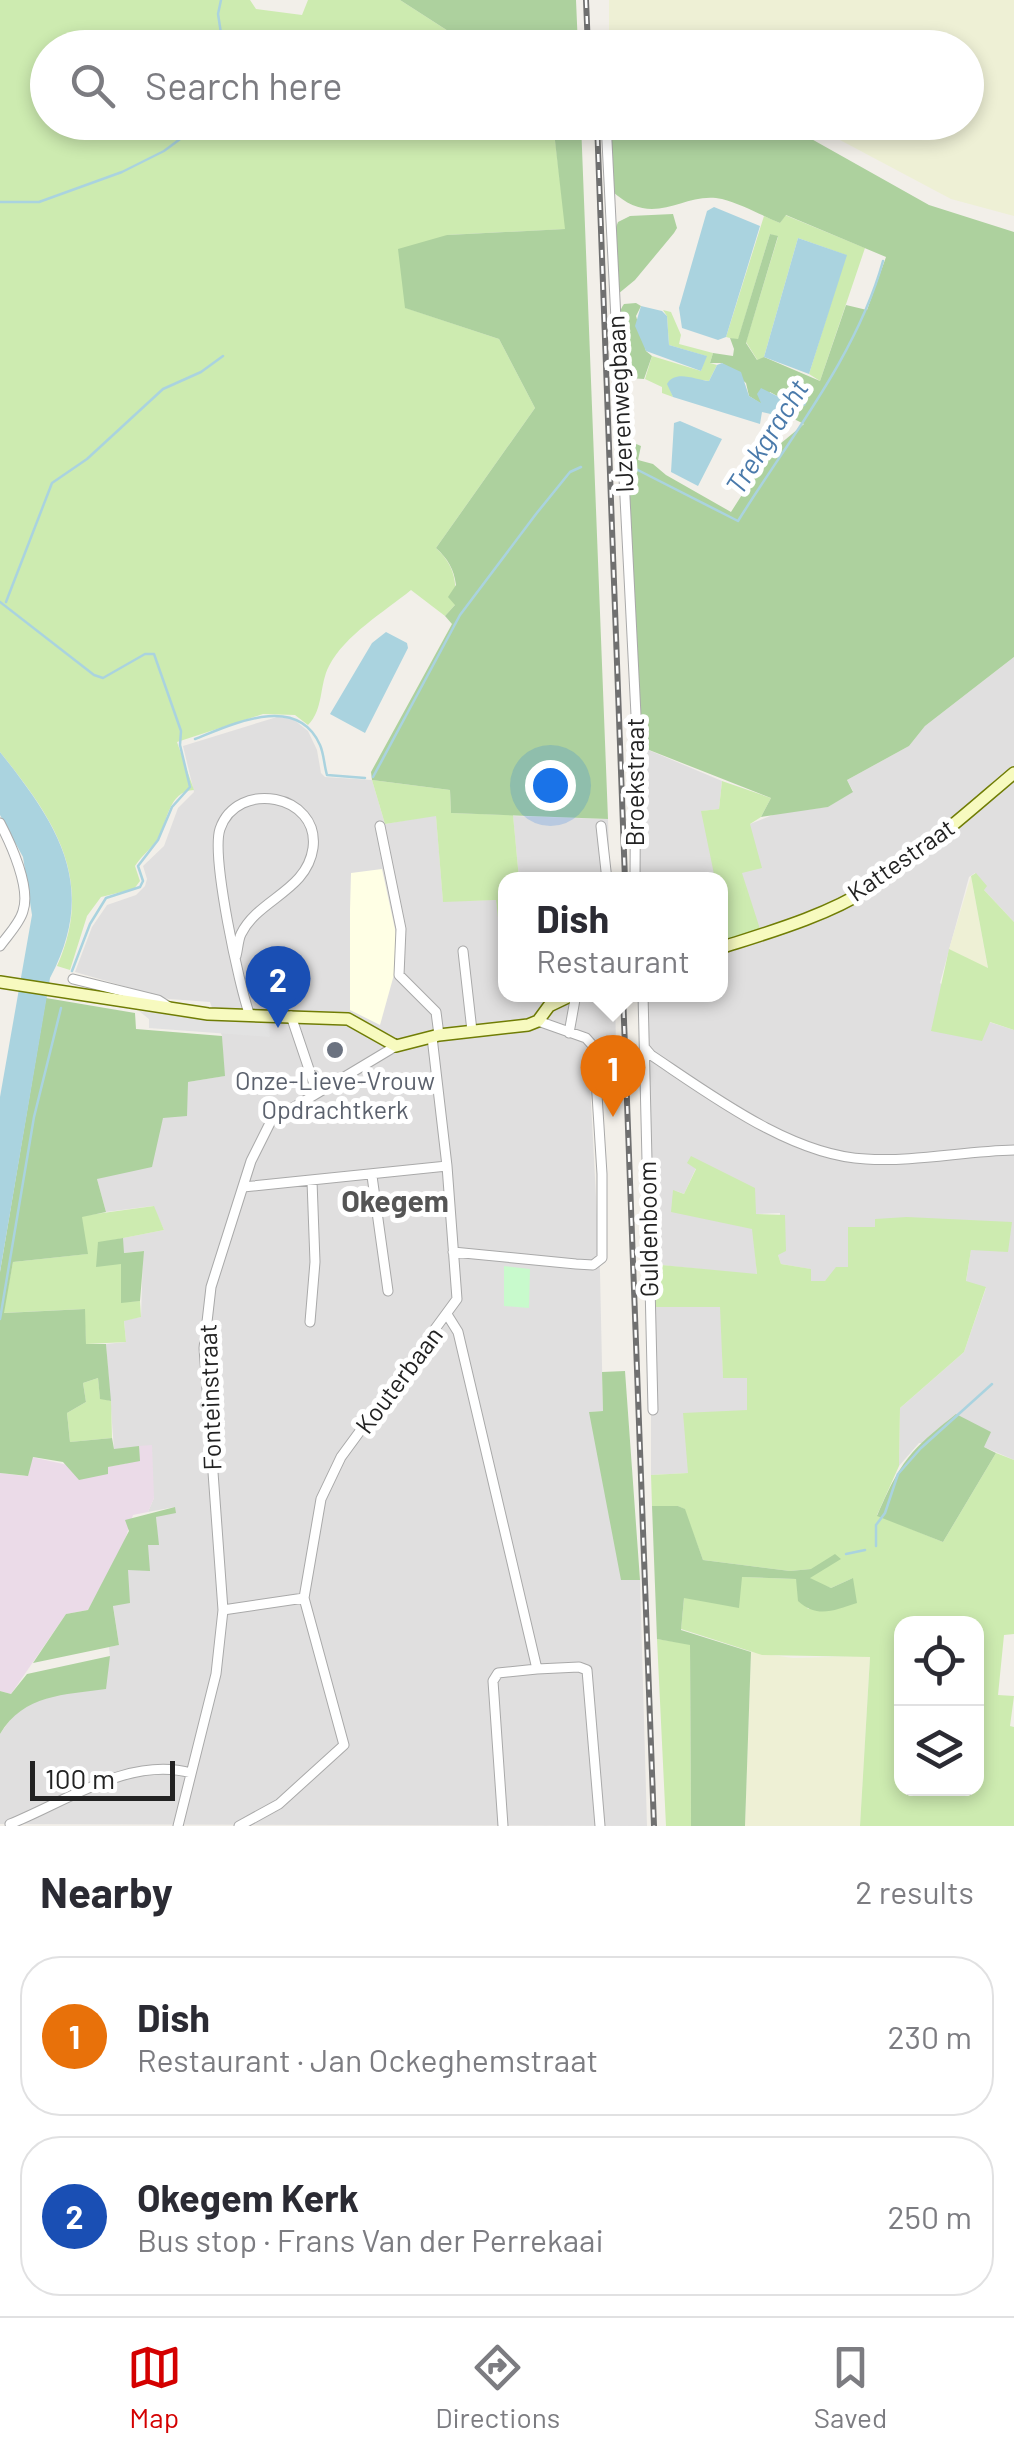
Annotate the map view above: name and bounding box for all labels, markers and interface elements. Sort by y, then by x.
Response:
search box [30,30,984,140]
icon: search [65,58,120,113]
text: Search here [145,62,343,108]
street label: IJzerenwegbaan [599,314,639,494]
water label: Trekgracht [718,373,815,500]
street label: Broekstraat [619,718,649,846]
your location [525,760,576,811]
street label: Kattestraat [841,811,960,907]
popup [498,872,728,1002]
text: Dish [536,895,609,941]
text: Restaurant [536,941,690,979]
pin: 2 [246,946,310,1028]
pin: 1 [580,1034,646,1117]
marker: Onze-Lieve-Vrouw Opdrachtkerk [324,1039,346,1061]
place label: Onze-Lieve-Vrouw Opdrachtkerk [235,1065,435,1124]
street label: Guldenboom [631,1161,663,1297]
district label: Okegem [341,1182,449,1218]
street label: Kouterbaan [348,1320,448,1439]
street label: Fonteinstraat [191,1323,227,1471]
map controls [894,1616,984,1796]
button: locate [894,1616,984,1706]
button: layers [894,1706,984,1796]
scale bar [30,1756,175,1800]
text: 100 m [45,1761,115,1795]
text: Nearby [40,1866,173,1916]
text: 2 results [855,1872,974,1910]
text: Dish [137,1994,210,2040]
text: 1 [69,2017,80,2055]
text: 230 m [888,2017,972,2055]
text: Restaurant · Jan Ockeghemstraat [137,2040,598,2078]
text: Okegem Kerk [137,2174,359,2220]
text: 2 [66,2197,83,2235]
text: 250 m [887,2197,972,2235]
text: Bus stop · Frans Van der Perrekaai [137,2220,604,2258]
tab: Map [127,2340,182,2434]
tab: Directions [435,2340,560,2434]
tab: Saved [814,2340,887,2434]

